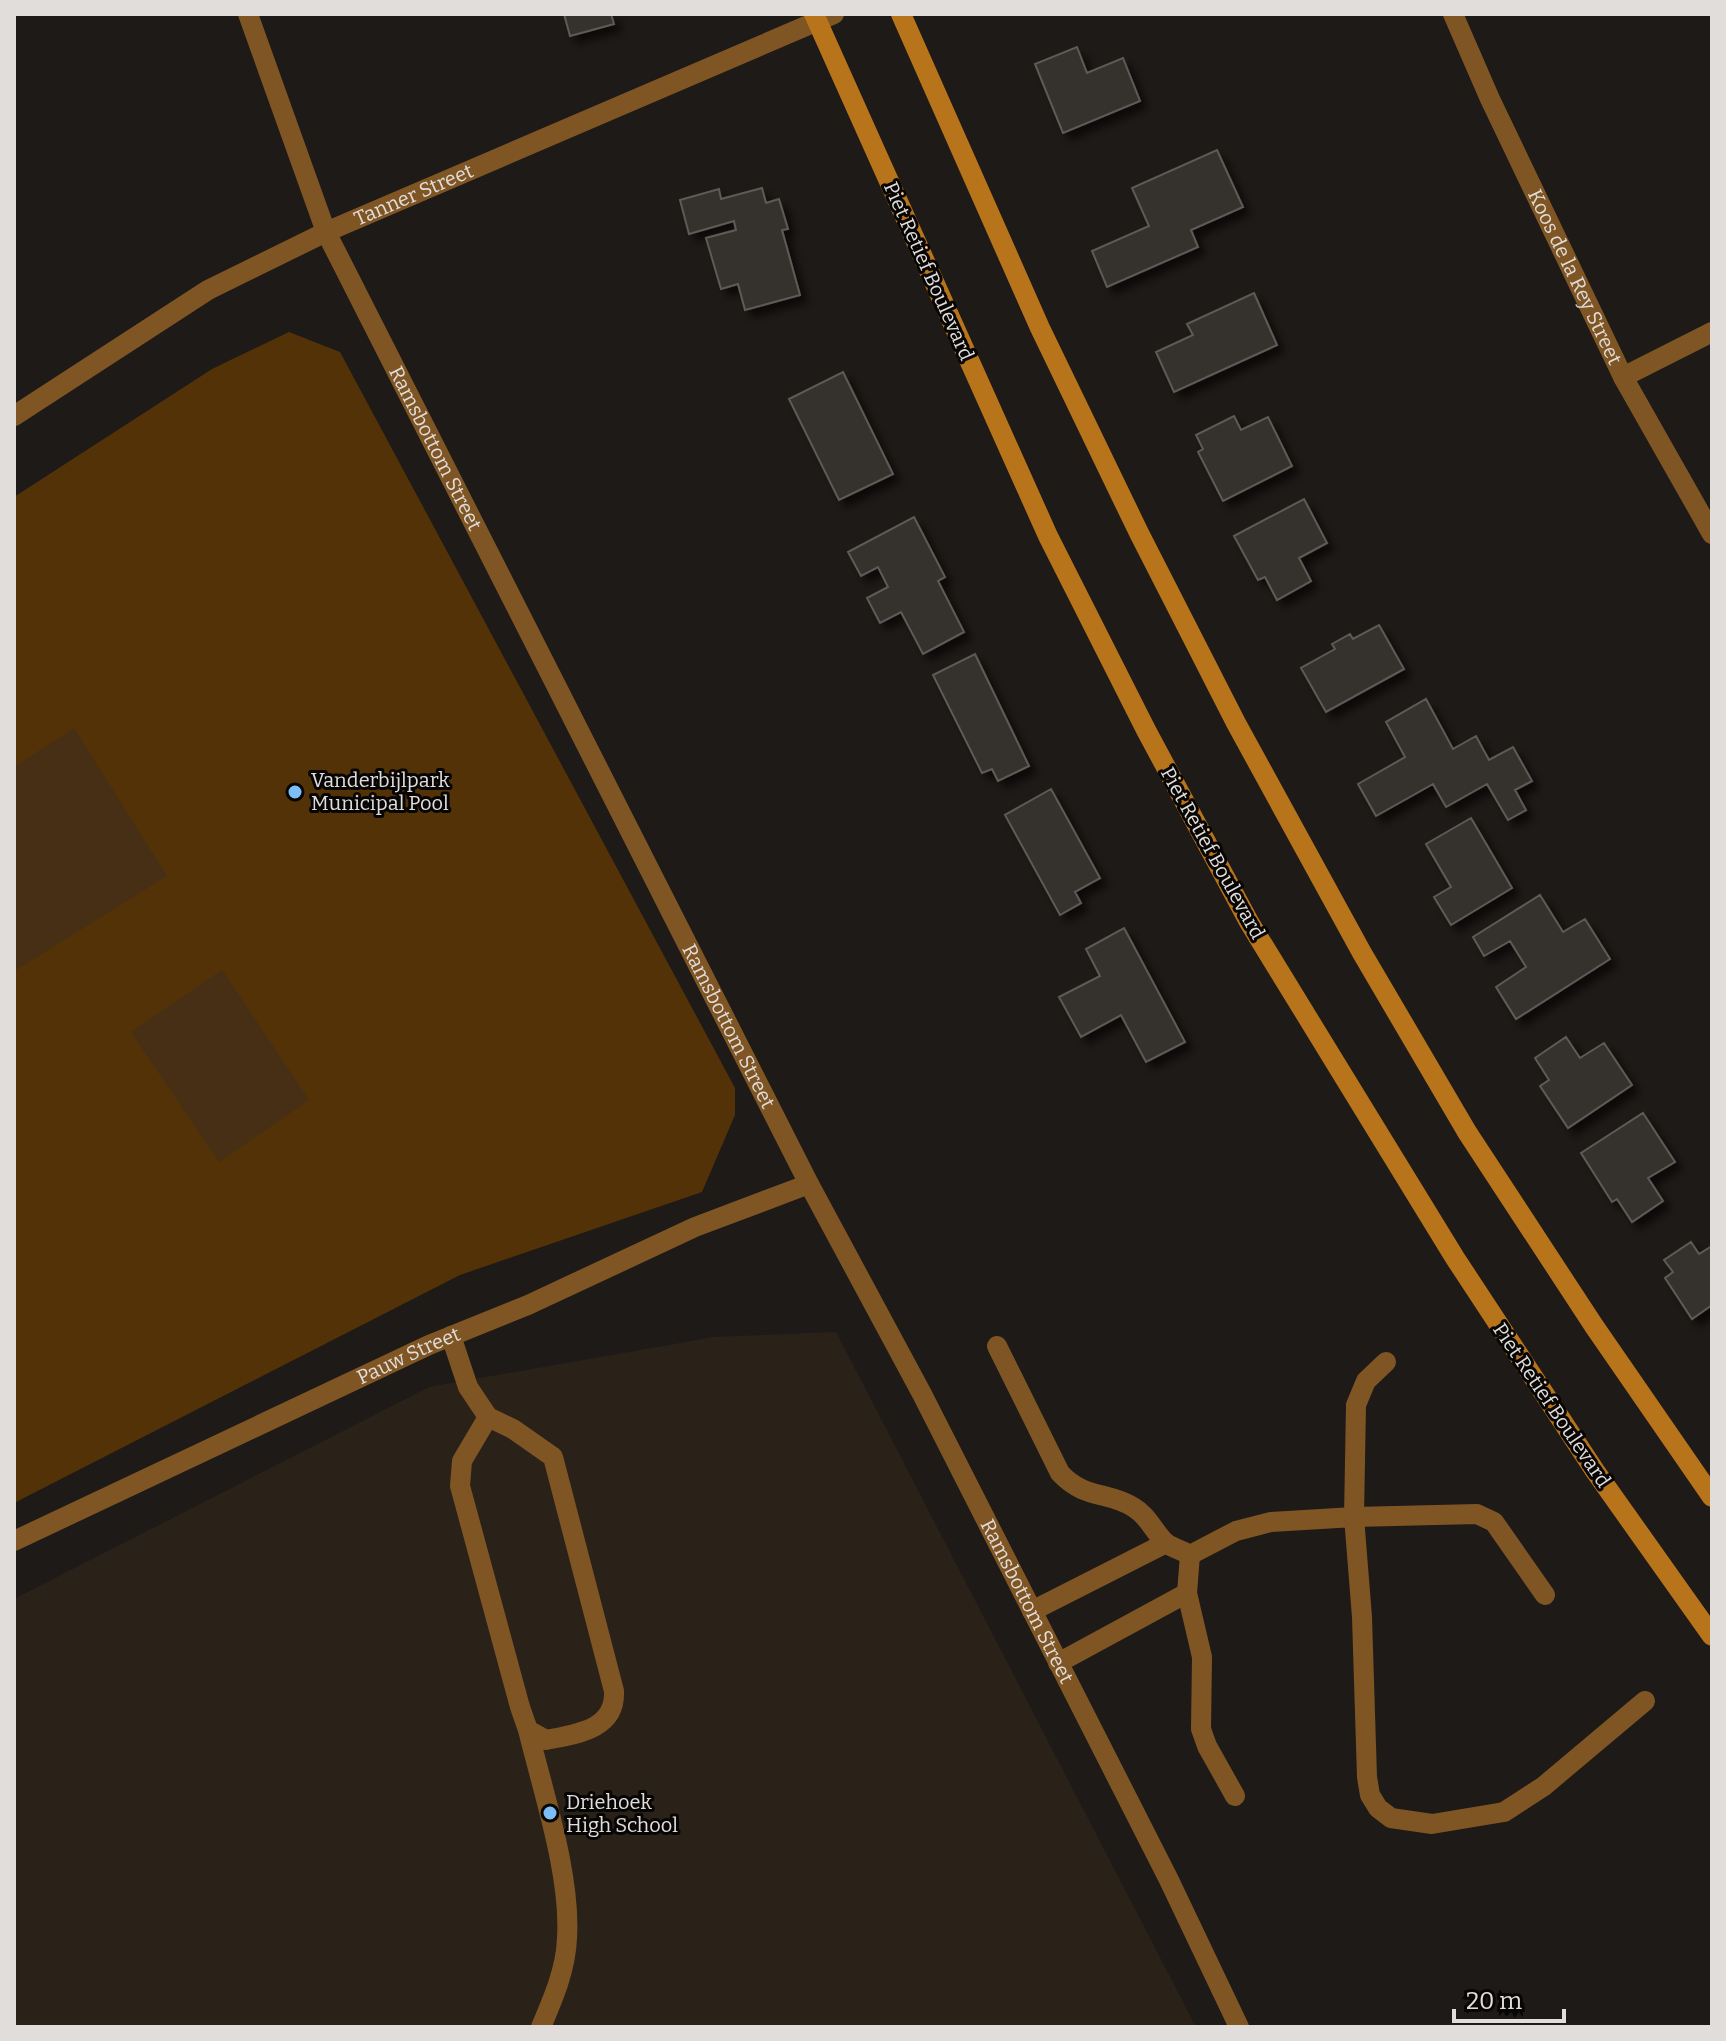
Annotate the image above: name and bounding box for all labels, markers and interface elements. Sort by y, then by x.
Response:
street label: Tanner Street [350,158,477,231]
street label: Piet Retief Boulevard [879,178,979,364]
street label: Koos de la Rey Street [1523,185,1627,369]
street label: Ramsbottom Street [384,362,487,534]
street label: Piet Retief Boulevard [1156,763,1270,943]
place label: Vanderbijlpark Municipal Pool [311,768,450,815]
marker: Vanderbijlpark Municipal Pool [286,783,304,801]
street label: Ramsbottom Street [677,940,781,1112]
street label: Piet Retief Boulevard [1488,1318,1616,1492]
street label: Pauw Street [353,1322,464,1389]
street label: Ramsbottom Street [976,1515,1079,1687]
place label: Driehoek High School [566,1790,678,1837]
marker: Driehoek High School [541,1804,559,1822]
scale bar [1454,1973,1564,2023]
text: 20 m [1466,1987,1522,2015]

